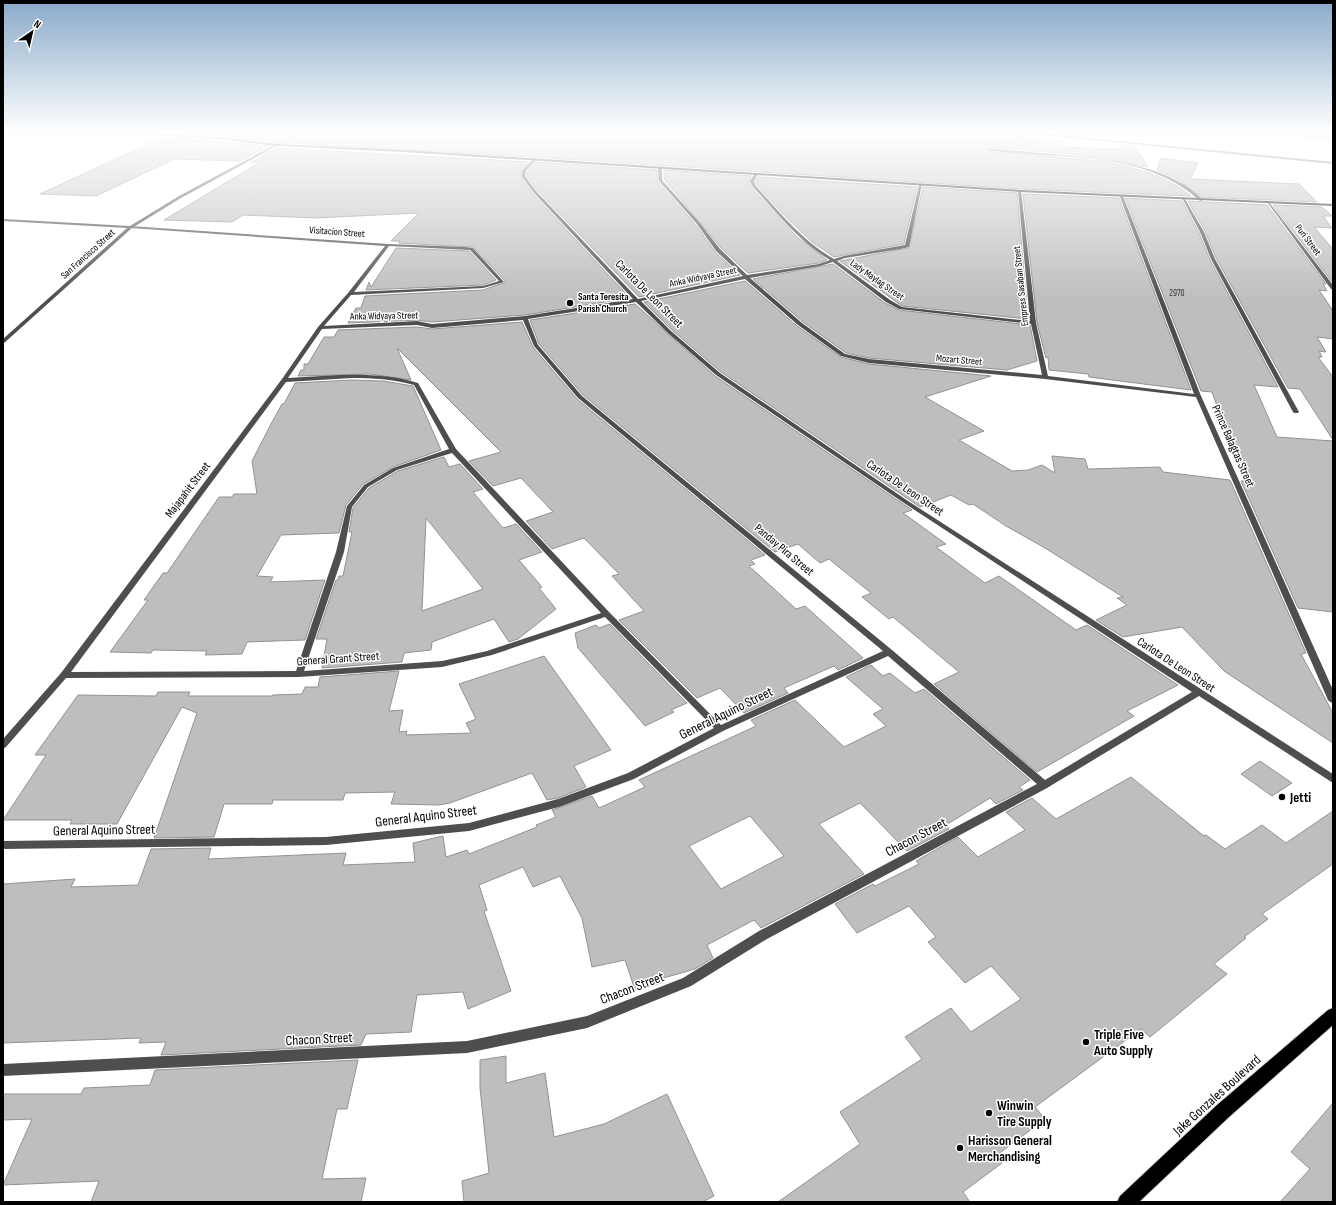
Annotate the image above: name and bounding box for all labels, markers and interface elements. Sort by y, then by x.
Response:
north arrow [12,12,52,52]
text: N [31,17,43,31]
street label: Puri Street [1292,222,1324,258]
street label: Visitacion Street [309,224,365,240]
street label: San Francisco Street [58,226,118,282]
street label: Empress Sasaban Street [1011,245,1031,327]
street label: Carlota De Leon Street [612,257,686,331]
street label: Lady Maylag Street [848,257,906,303]
street label: Anka Widyaya Street [667,264,738,290]
house number: 2970 [1169,288,1185,299]
place label: Santa Teresita Parish Church [578,291,629,315]
marker: Santa Teresita Parish Church [565,298,575,308]
street label: Anka Widyaya Street [349,309,418,323]
street label: Mozart Street [935,352,983,368]
street label: Prince Balagtas Street [1208,402,1258,490]
street label: Carlota De Leon Street [863,457,947,520]
street label: Majapahit Street [162,459,214,521]
street label: Panday Pira Street [751,521,817,579]
street label: Carlota De Leon Street [1134,634,1218,696]
street label: General Grant Street [296,649,380,669]
street label: General Aquino Street [676,683,776,743]
place label: Jetti [1289,789,1311,806]
marker: Jetti [1277,792,1287,802]
street label: General Aquino Street [374,801,478,831]
street label: Chacon Street [882,814,950,860]
street label: General Aquino Street [53,821,155,839]
street label: Chacon Street [598,968,666,1008]
place label: Triple Five Auto Supply [1093,1026,1153,1059]
street label: Chacon Street [285,1029,353,1049]
marker: Triple Five Auto Supply [1081,1037,1091,1047]
street label: Jake Gonzales Boulevard [1169,1051,1264,1140]
place label: Winwin Tire Supply [997,1097,1052,1130]
marker: Winwin Tire Supply [984,1108,994,1118]
place label: Harisson General Merchandising [968,1132,1052,1165]
marker: Harisson General Merchandising [955,1143,965,1153]

